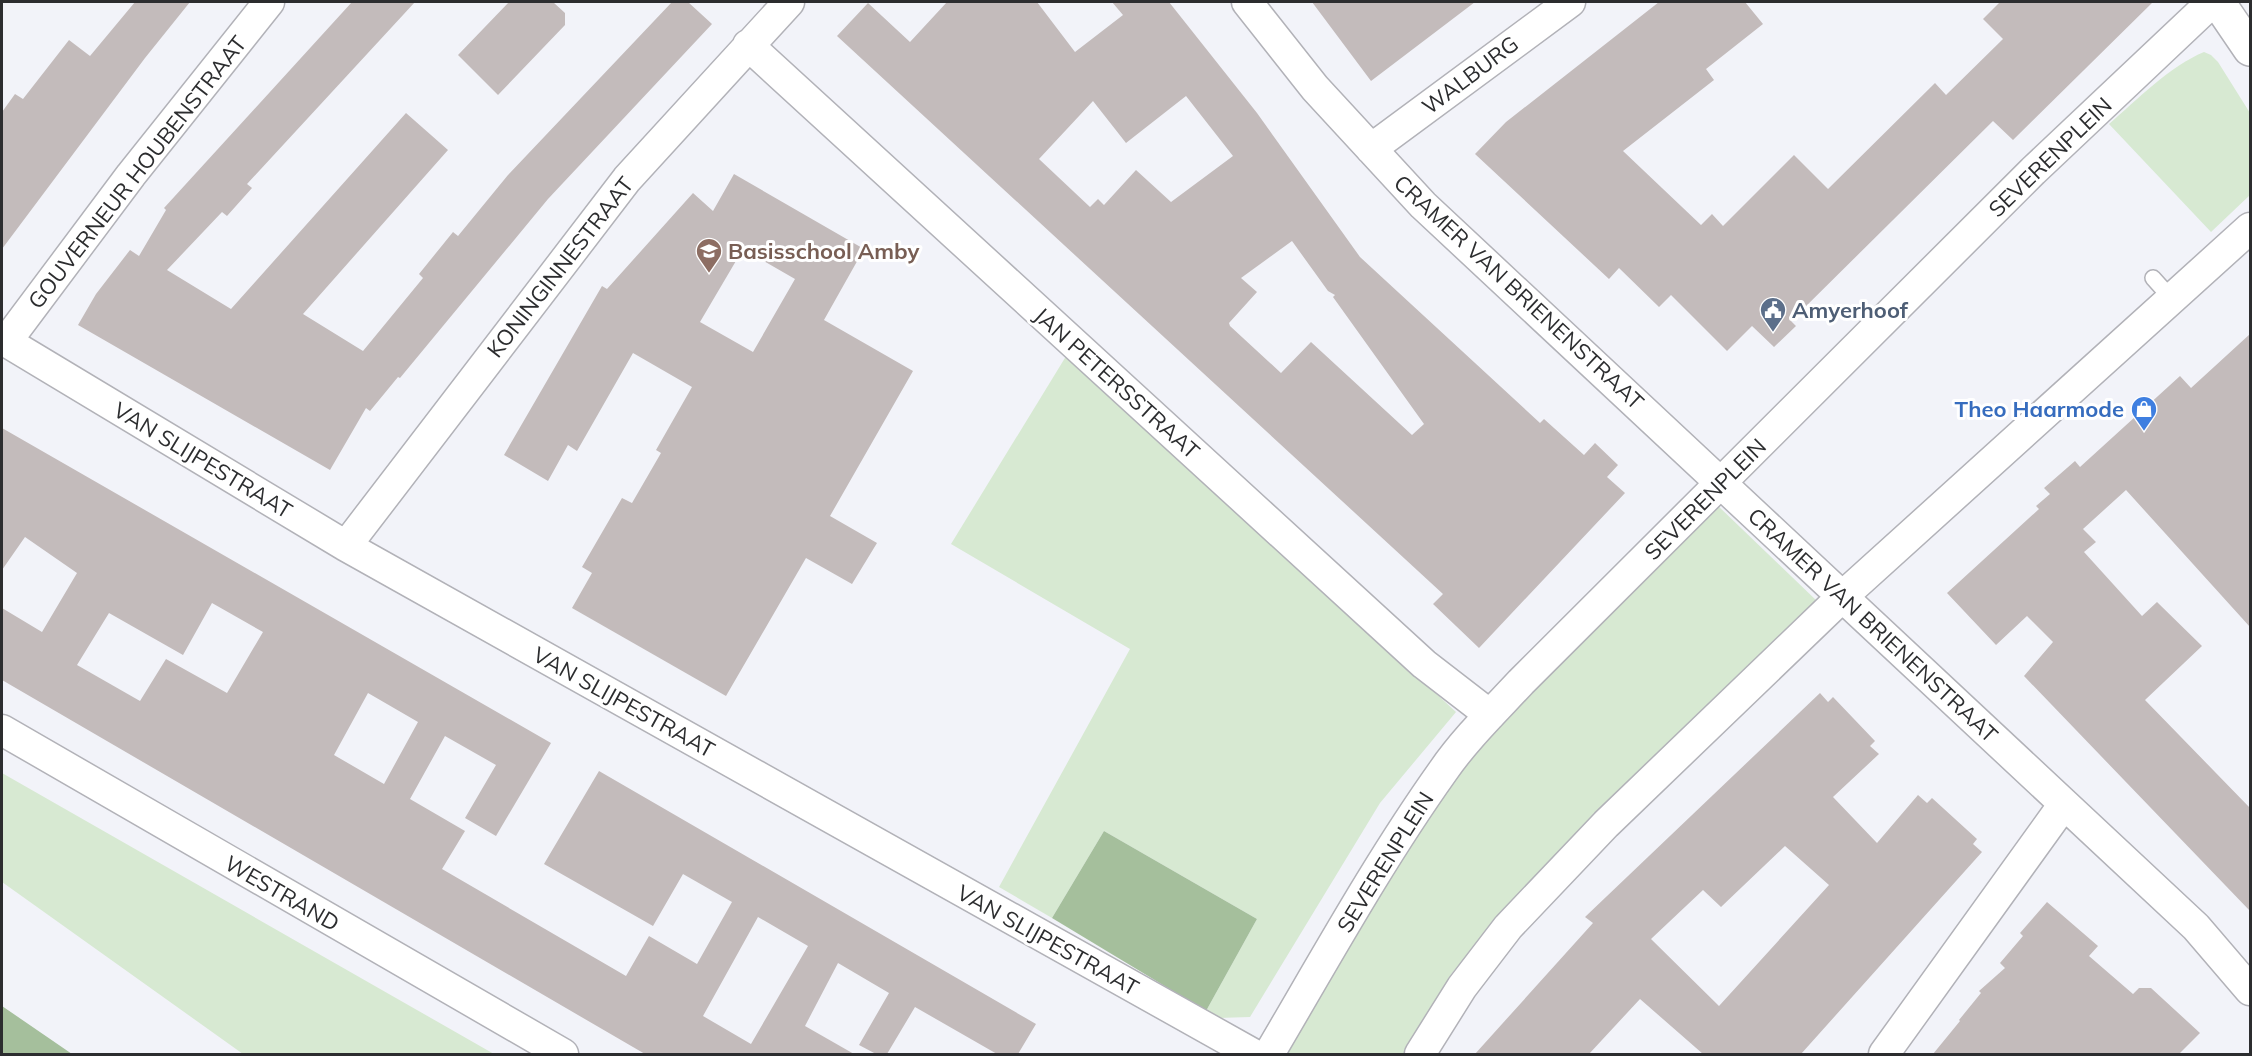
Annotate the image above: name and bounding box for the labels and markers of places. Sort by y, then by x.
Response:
school or university icon: Basisschool Amby [694,236,724,274]
place label: Basisschool Amby [728,237,919,265]
public building icon: Amyerhoof [1758,295,1788,333]
place label: Amyerhoof [1792,296,1909,324]
shop icon: Theo Haarmode [2129,394,2159,432]
place label: Theo Haarmode [1955,395,2124,423]

